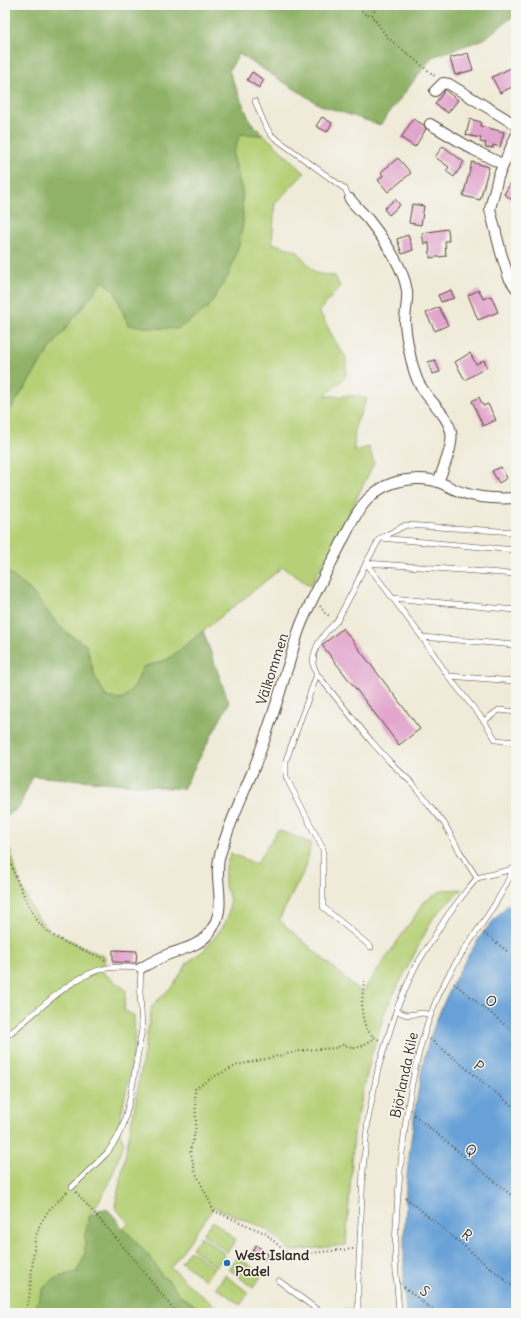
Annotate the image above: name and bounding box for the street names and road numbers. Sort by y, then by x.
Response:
street label: Välkommen [252,631,292,707]
street label: O [481,991,501,1012]
street label: Björlanda Kile [386,1031,422,1119]
street label: P [470,1056,488,1076]
street label: Q [461,1140,481,1160]
street label: R [458,1225,476,1245]
street label: S [416,1282,434,1301]

